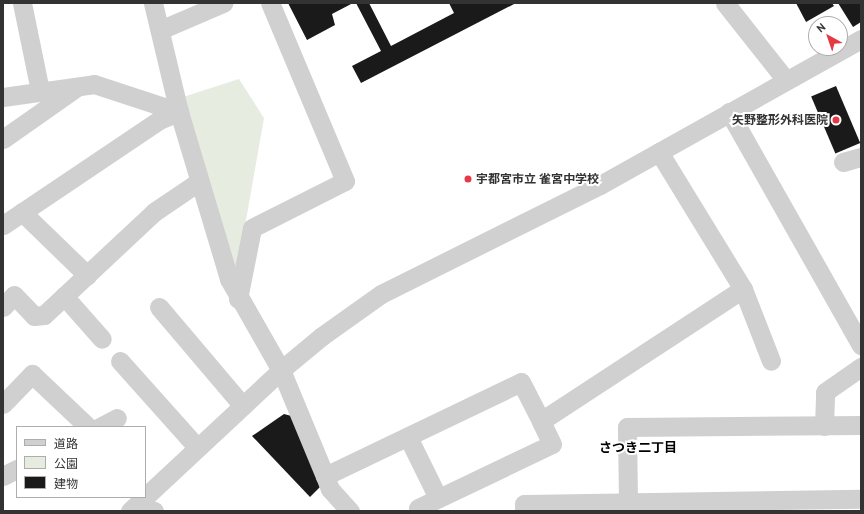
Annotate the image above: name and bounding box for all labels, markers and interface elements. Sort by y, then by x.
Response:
north arrow [808,16,848,56]
text: N [814,20,828,35]
place label: 矢野整形外科医院 [732,113,828,127]
marker: 矢野整形外科医院 [831,115,841,125]
place label: 宇都宮市立 雀宮中学校 [476,172,599,186]
marker: 宇都宮市立 雀宮中学校 [463,174,473,184]
legend [16,426,146,498]
text: 道路 [54,436,78,451]
district label: さつき二丁目 [599,440,677,456]
text: 公園 [54,456,78,471]
text: 建物 [54,476,78,491]

